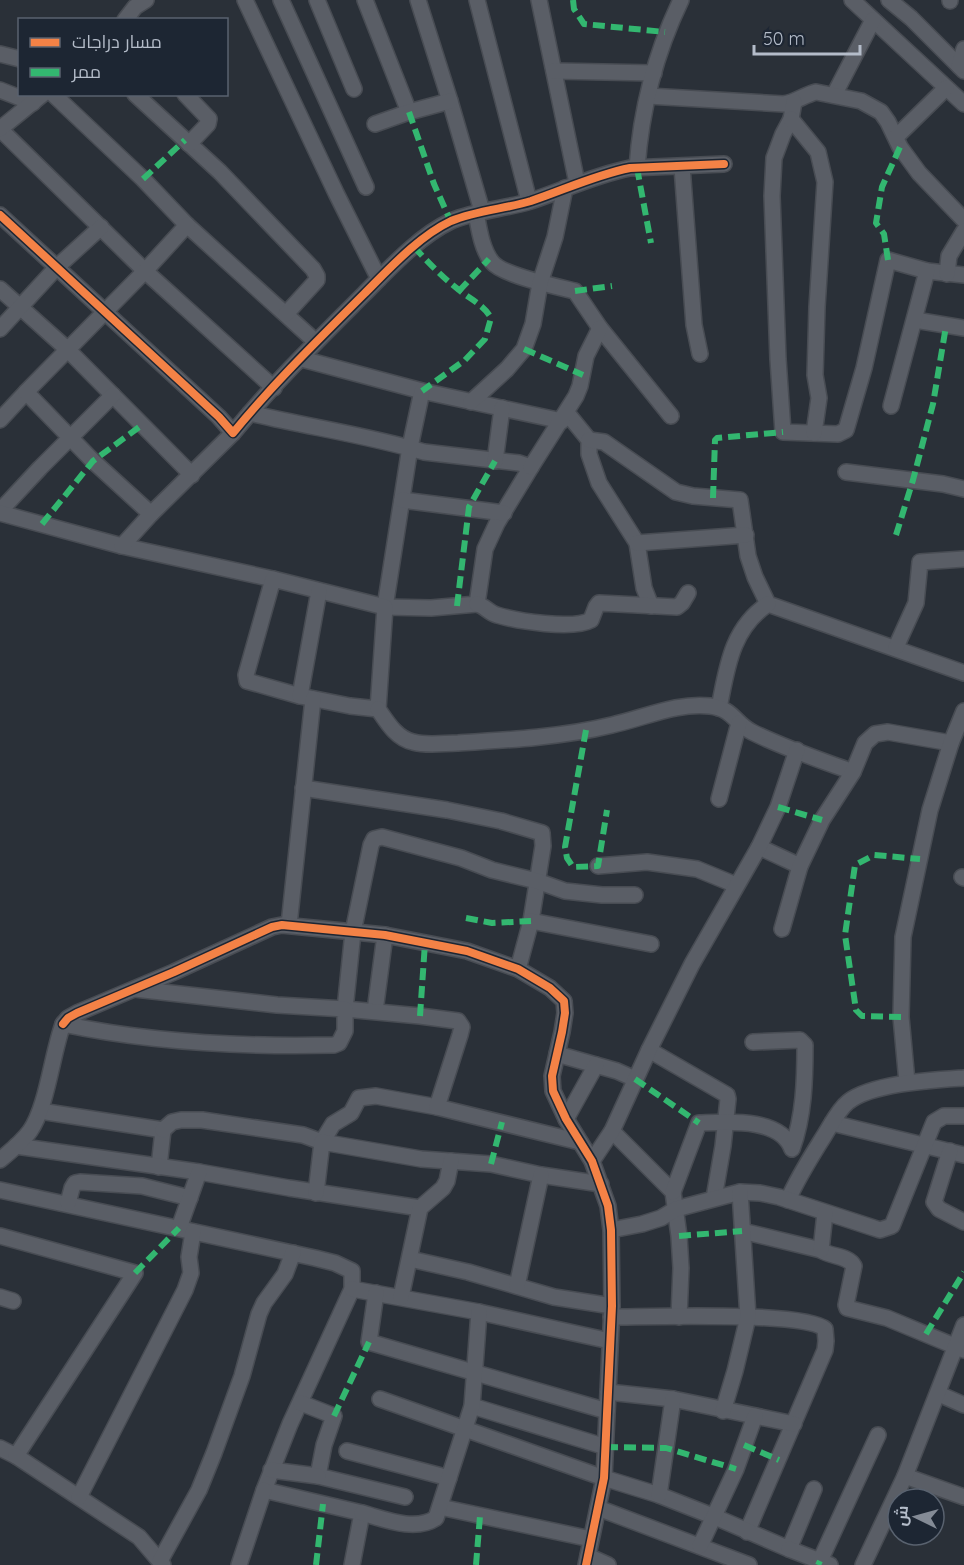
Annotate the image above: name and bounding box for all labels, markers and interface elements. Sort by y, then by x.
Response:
legend [18,18,228,96]
scale bar [754,18,860,56]
text: 50 m [763,27,805,50]
text: مسار دراجات [72,30,162,53]
text: ممر [71,60,101,83]
north arrow [886,1487,946,1547]
text: ش [890,1505,912,1527]

